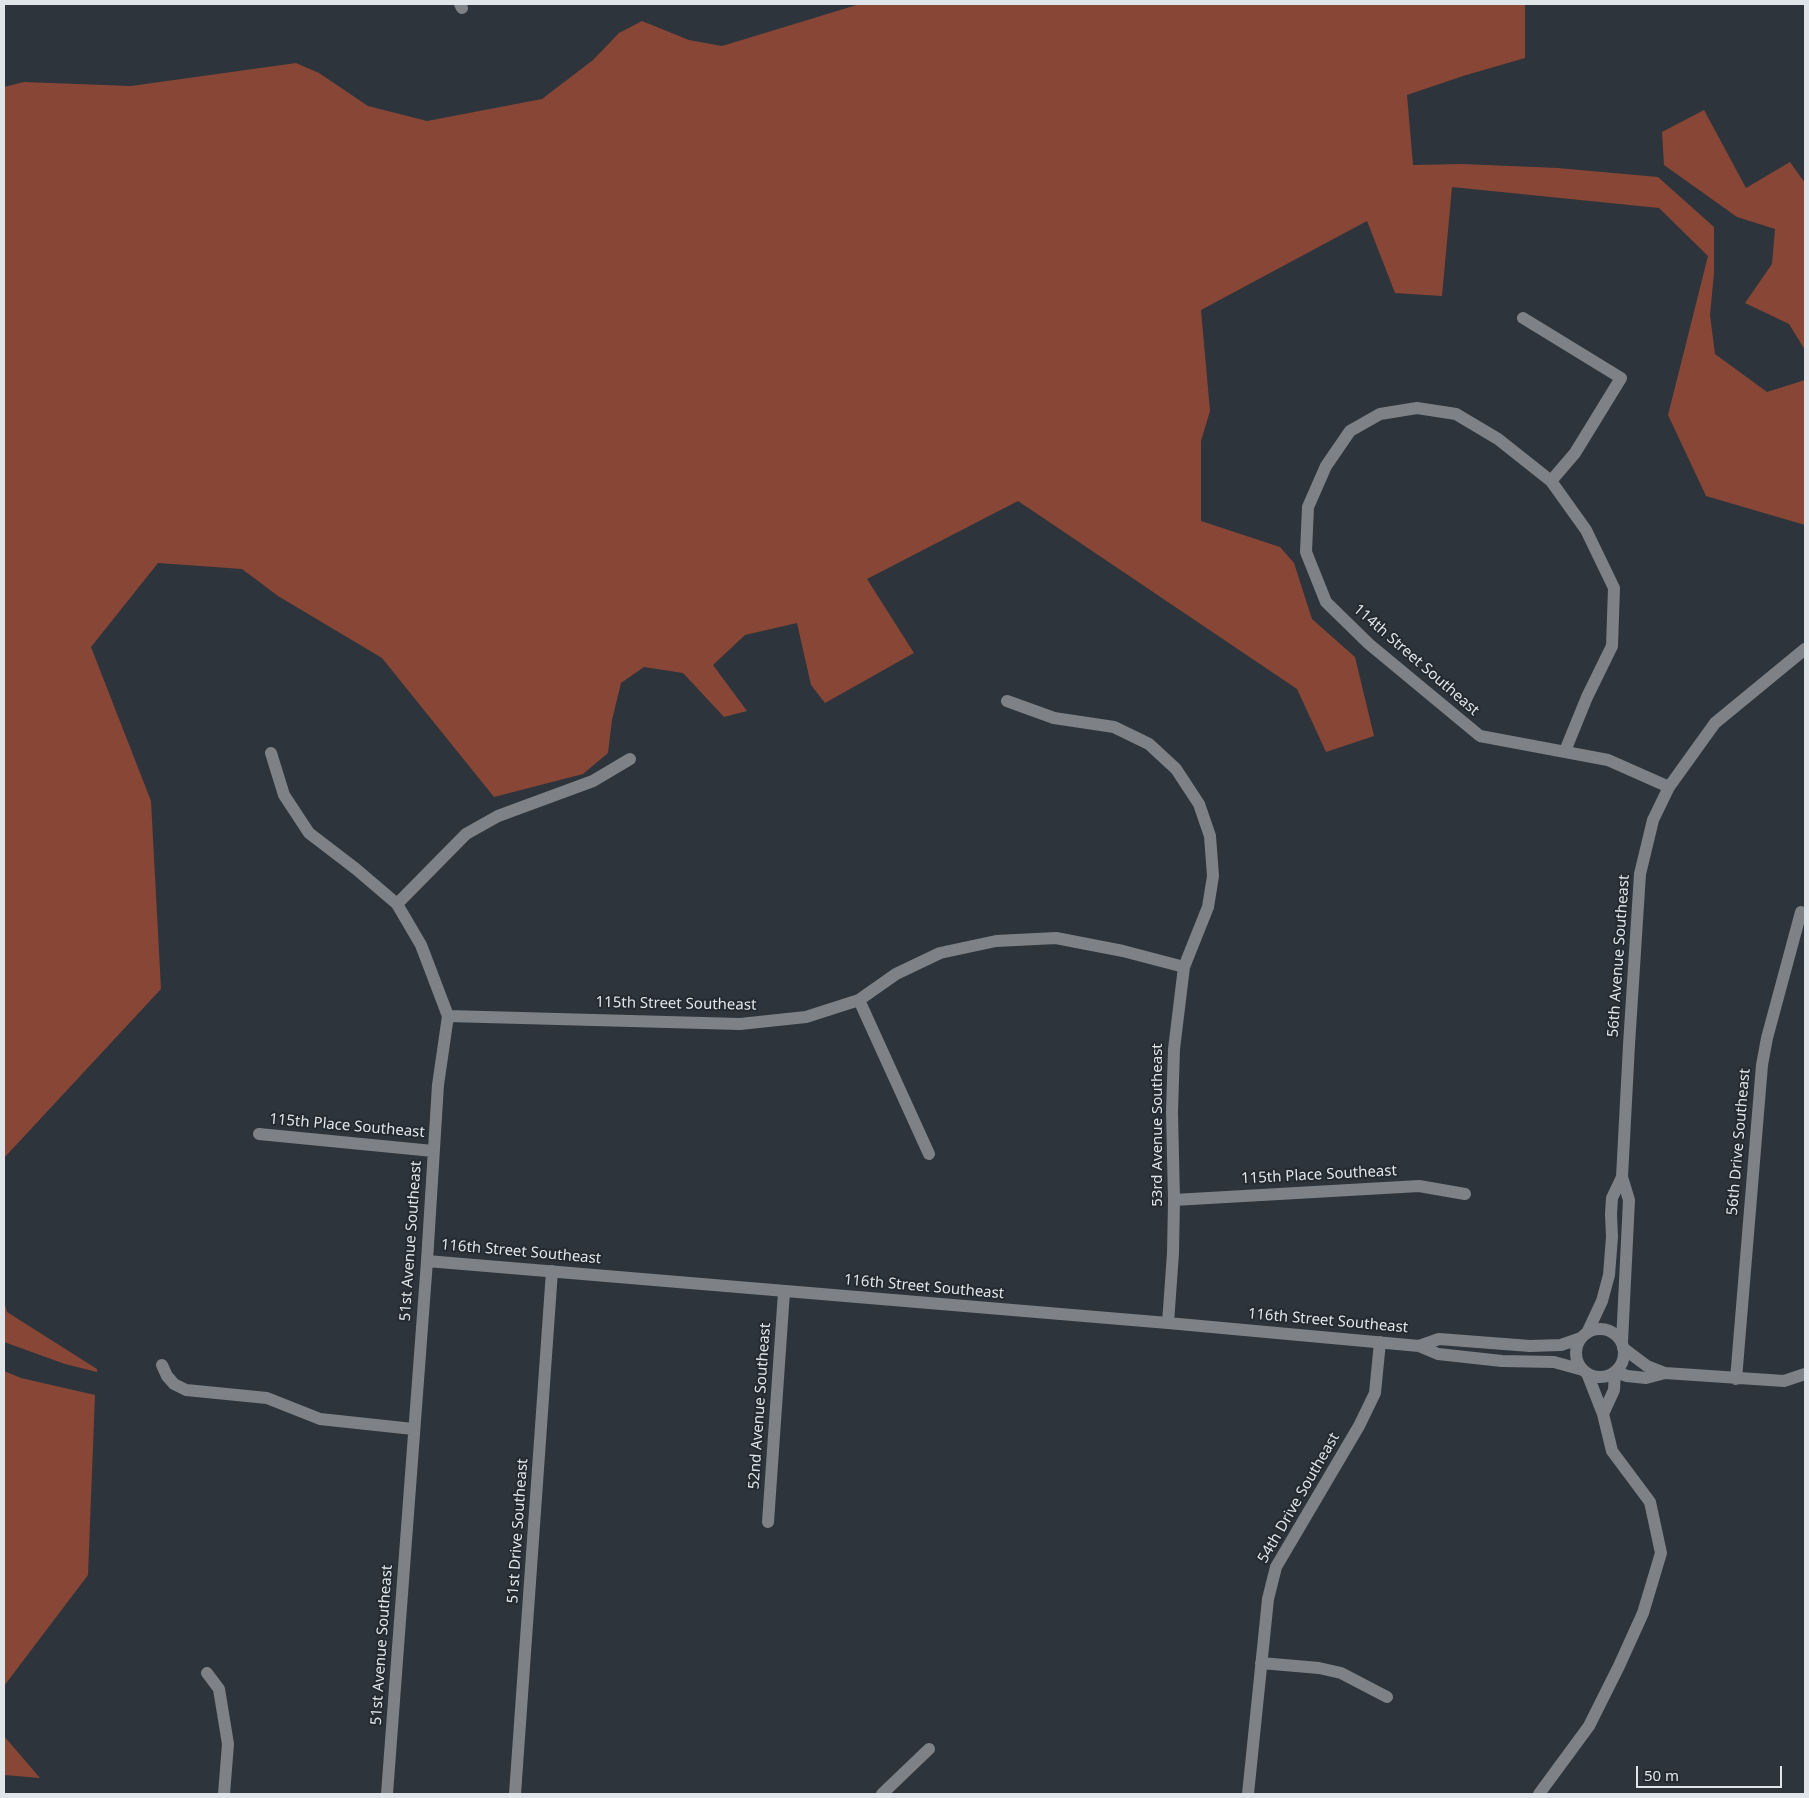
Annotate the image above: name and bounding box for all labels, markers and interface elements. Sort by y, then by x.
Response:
street label: 114th Street Southeast [1349,600,1483,720]
street label: 56th Avenue Southeast [1604,874,1634,1038]
street label: 115th Street Southeast [595,994,757,1014]
street label: 53rd Avenue Southeast [1149,1043,1167,1207]
street label: 56th Drive Southeast [1724,1068,1754,1216]
street label: 115th Place Southeast [269,1110,425,1142]
street label: 51st Avenue Southeast [396,1160,426,1322]
street label: 115th Place Southeast [1241,1162,1397,1188]
street label: 116th Street Southeast [440,1236,602,1268]
street label: 116th Street Southeast [843,1271,1005,1303]
street label: 116th Street Southeast [1247,1305,1409,1337]
street label: 52nd Avenue Southeast [745,1322,775,1490]
street label: 54th Drive Southeast [1254,1430,1344,1566]
street label: 51st Drive Southeast [504,1458,532,1604]
street label: 51st Avenue Southeast [367,1564,397,1726]
scale bar [1639,1756,1785,1788]
text: 50 m [1644,1765,1679,1785]

